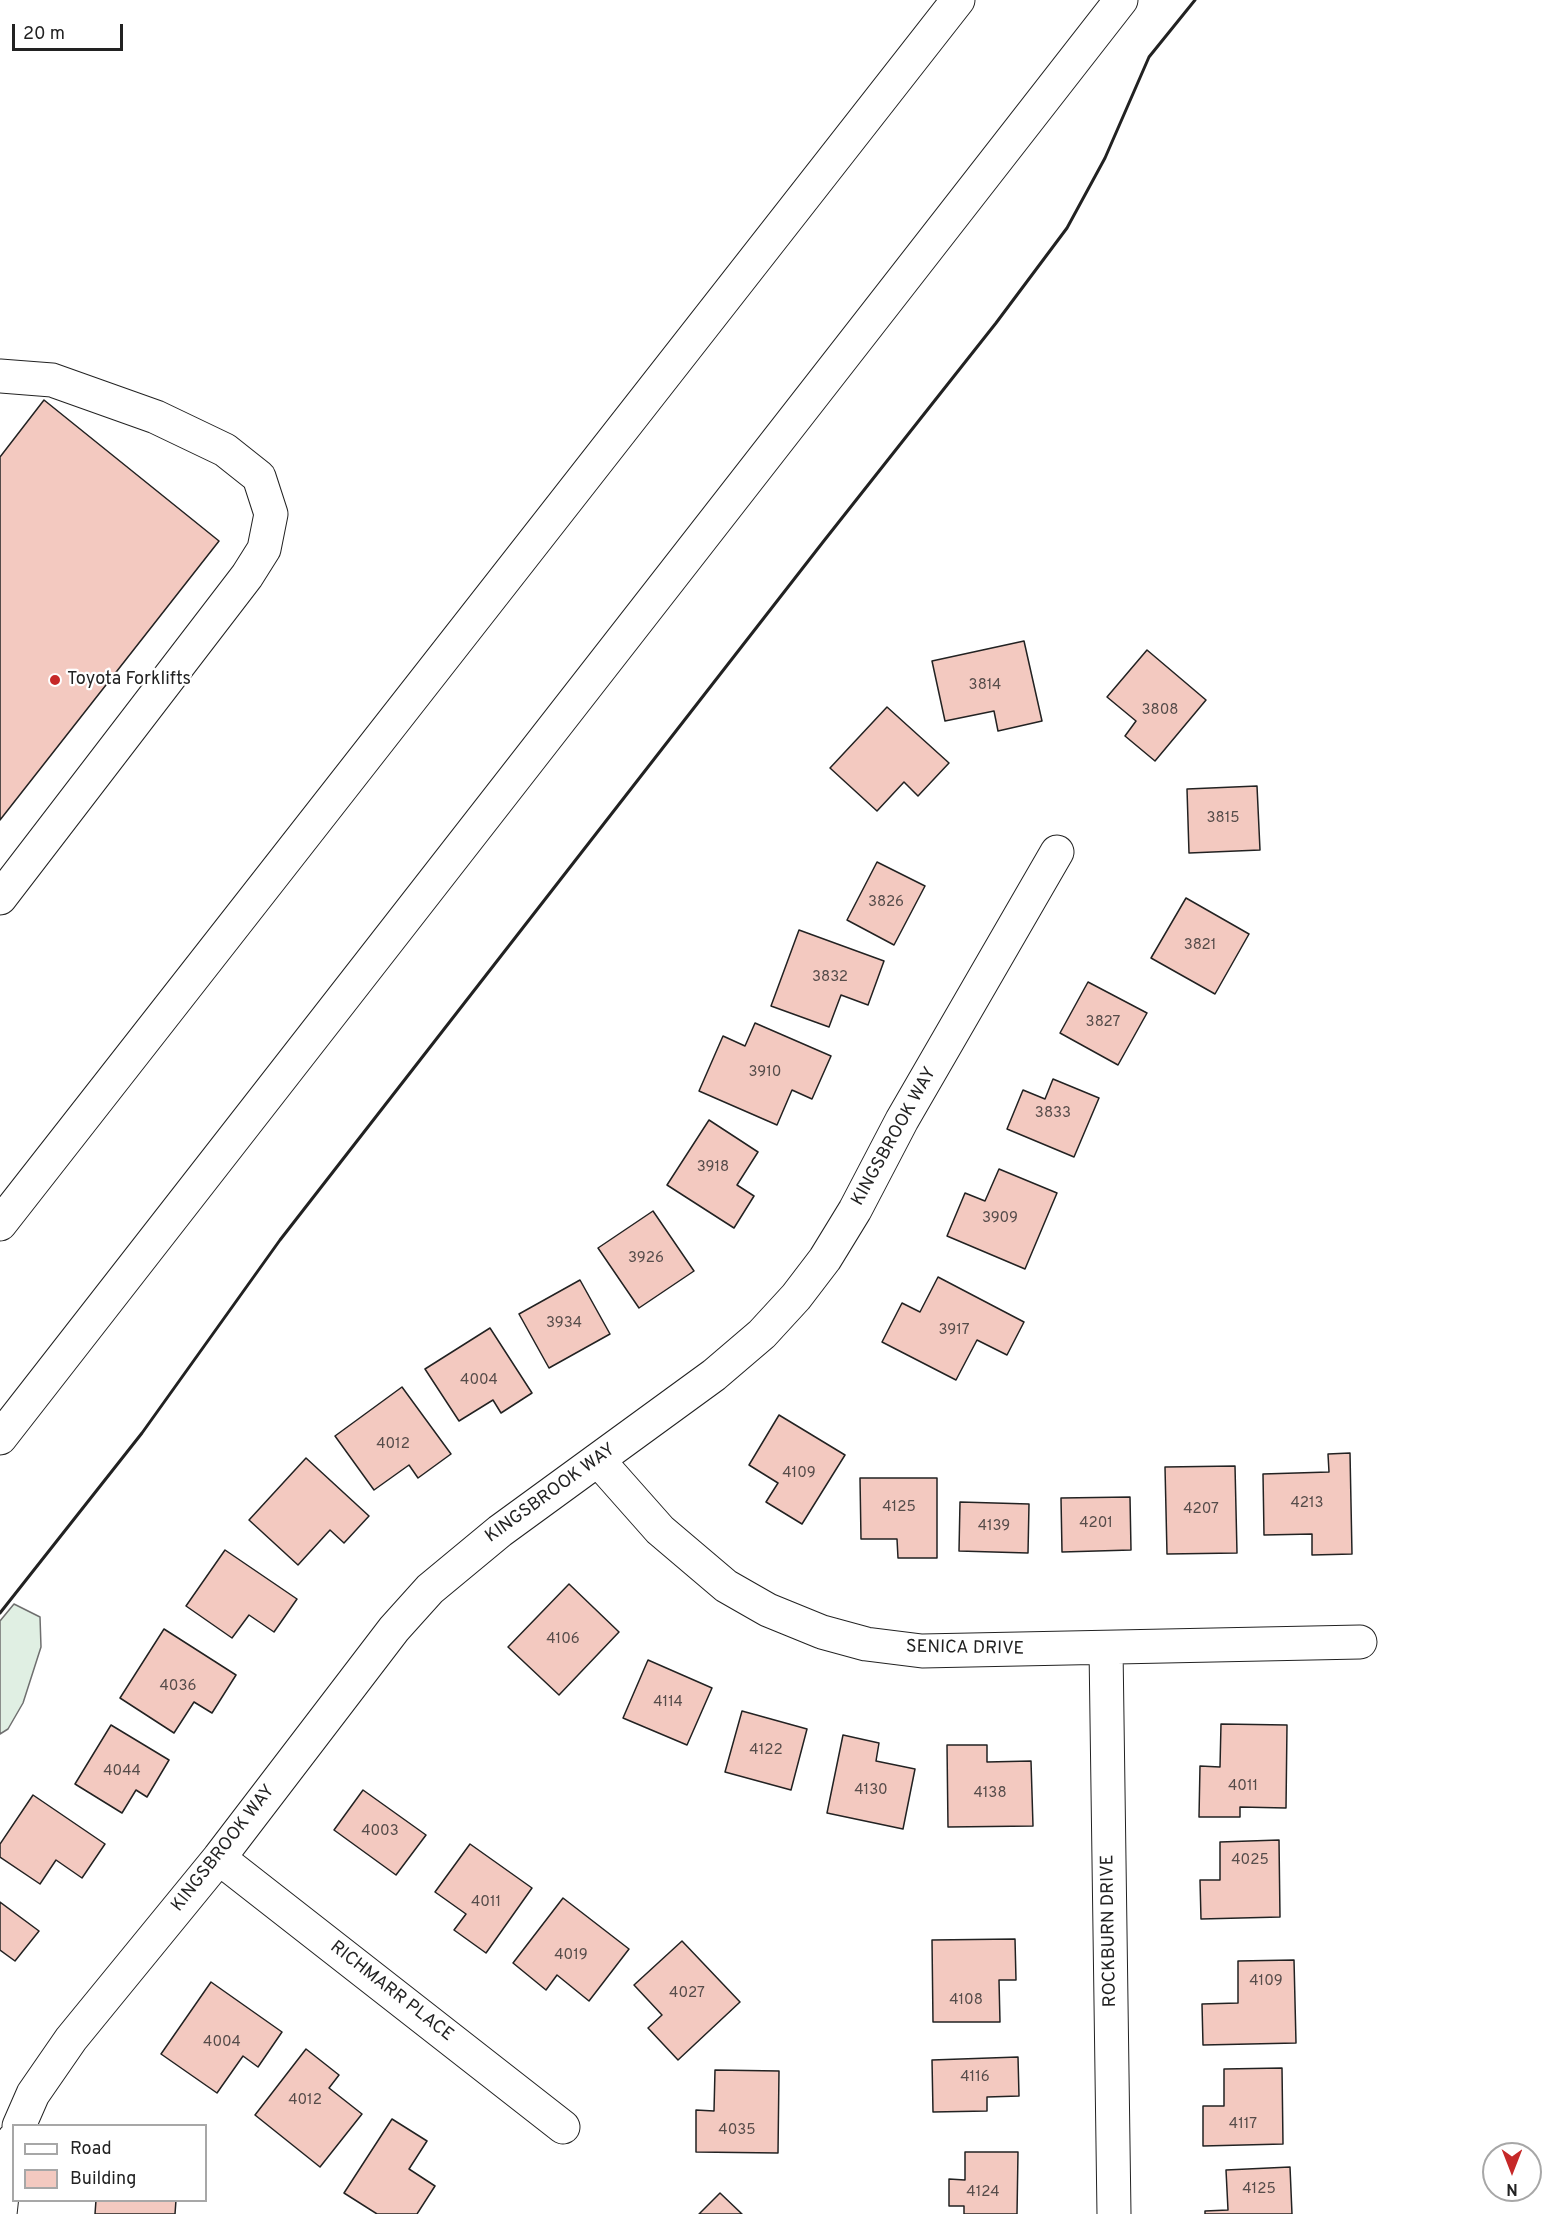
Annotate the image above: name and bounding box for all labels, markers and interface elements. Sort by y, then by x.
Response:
scale bar [15,12,126,50]
text: 20 m [23,23,65,46]
place label: Toyota Forklifts [67,669,191,691]
marker: Toyota Forklifts [48,673,62,687]
house number: 3814 [969,677,1001,695]
house number: 3808 [1142,702,1178,720]
house number: 3815 [1206,810,1240,828]
house number: 3826 [868,894,904,912]
house number: 3821 [1184,937,1216,955]
house number: 3832 [812,969,848,987]
house number: 3827 [1086,1014,1120,1032]
house number: 3910 [749,1064,781,1082]
street label: KINGSBROOK WAY [848,1064,942,1210]
house number: 3833 [1035,1105,1071,1123]
house number: 3918 [697,1159,729,1177]
house number: 3909 [982,1210,1018,1228]
house number: 3926 [628,1250,664,1268]
house number: 3934 [546,1315,582,1333]
house number: 3917 [938,1322,970,1340]
house number: 4004 [460,1372,498,1390]
house number: 4012 [376,1436,410,1454]
street label: KINGSBROOK WAY [482,1440,620,1548]
house number: 4109 [782,1465,816,1483]
house number: 4213 [1290,1495,1324,1513]
house number: 4125 [882,1499,916,1517]
house number: 4207 [1183,1501,1219,1519]
house number: 4201 [1079,1515,1113,1533]
house number: 4139 [978,1518,1010,1536]
house number: 4106 [546,1631,580,1649]
street label: SENICA DRIVE [906,1637,1024,1661]
house number: 4036 [160,1678,196,1696]
house number: 4114 [653,1694,683,1712]
house number: 4122 [749,1742,783,1760]
house number: 4044 [103,1763,141,1781]
house number: 4011 [1228,1778,1258,1796]
street label: KINGSBROOK WAY [168,1781,280,1917]
house number: 4130 [854,1782,888,1800]
house number: 4138 [973,1785,1007,1803]
house number: 4003 [361,1823,399,1841]
house number: 4025 [1231,1852,1269,1870]
street label: ROCKBURN DRIVE [1098,1854,1122,2008]
house number: 4011 [471,1894,501,1912]
street label: RICHMARR PLACE [325,1937,457,2047]
house number: 4019 [554,1947,588,1965]
house number: 4109 [1249,1973,1283,1991]
house number: 4027 [669,1985,705,2003]
house number: 4108 [949,1992,983,2010]
house number: 4004 [203,2034,241,2052]
house number: 4116 [960,2069,990,2087]
house number: 4012 [288,2092,322,2110]
house number: 4117 [1229,2116,1257,2134]
house number: 4035 [718,2122,756,2140]
legend [12,2124,207,2202]
text: Road [70,2138,112,2161]
north arrow [1482,2142,1542,2202]
text: Building [70,2168,136,2191]
text: N [1506,2178,1518,2198]
house number: 4125 [1242,2181,1276,2199]
house number: 4124 [966,2184,1000,2202]

